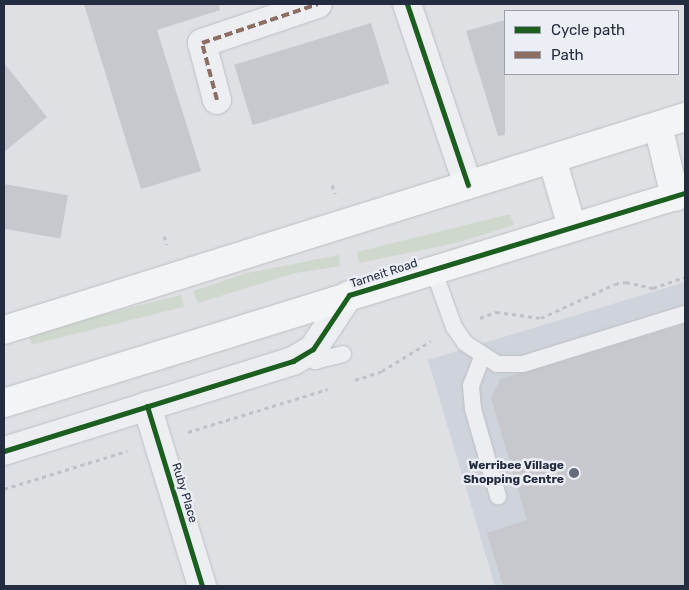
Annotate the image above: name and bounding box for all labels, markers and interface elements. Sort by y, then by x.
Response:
legend [504,10,679,75]
text: Cycle path [551,21,625,39]
text: Path [551,46,584,64]
street label: Tarneit Road [348,256,420,292]
place label: Werribee Village Shopping Centre [463,459,564,487]
street label: Ruby Place [168,461,200,525]
marker: Werribee Village Shopping Centre [568,467,580,479]

